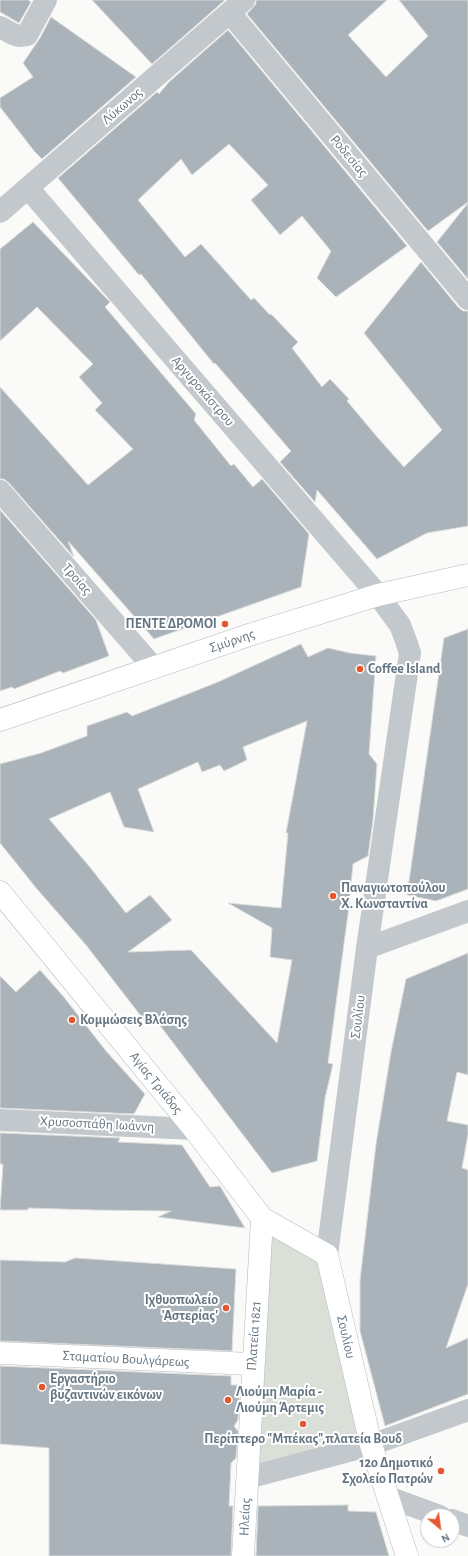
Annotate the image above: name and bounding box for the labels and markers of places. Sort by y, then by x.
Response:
place label: ΠΕΝΤΕ ΔΡΟΜΟΙ [125,616,217,632]
marker: ΠΕΝΤΕ ΔΡΟΜΟΙ [220,619,230,629]
place label: Coffee Island [368,661,440,677]
marker: Coffee Island [355,664,365,674]
place label: Παναγιωτοπούλου Χ. Κωνσταντίνα [341,880,446,912]
marker: Παναγιωτοπούλου Χ. Κωνσταντίνα [328,891,338,901]
place label: Κομμώσεις Βλάσης [80,1012,187,1028]
marker: Κομμώσεις Βλάσης [67,1015,77,1025]
place label: Ιχθυοπωλείο 'Αστερίας' [145,1292,218,1324]
marker: Ιχθυοπωλείο 'Αστερίας' [221,1303,231,1313]
place label: Εργαστήριο βυζαντινών εικόνων [50,1371,162,1404]
marker: Εργαστήριο βυζαντινών εικόνων [37,1382,47,1392]
place label: Λιούμη Μαρία - Λιούμη Άρτεμις [236,1384,324,1416]
marker: Λιούμη Μαρία - Λιούμη Άρτεμις [223,1395,233,1405]
marker: Περίπτερο "Μπέκας",πλατεία Βουδ [298,1419,308,1429]
place label: Περίπτερο "Μπέκας",πλατεία Βουδ [204,1431,402,1447]
place label: 12ο Δημοτικό Σχολείο Πατρών [342,1455,433,1488]
marker: 12ο Δημοτικό Σχολείο Πατρών [436,1466,446,1476]

